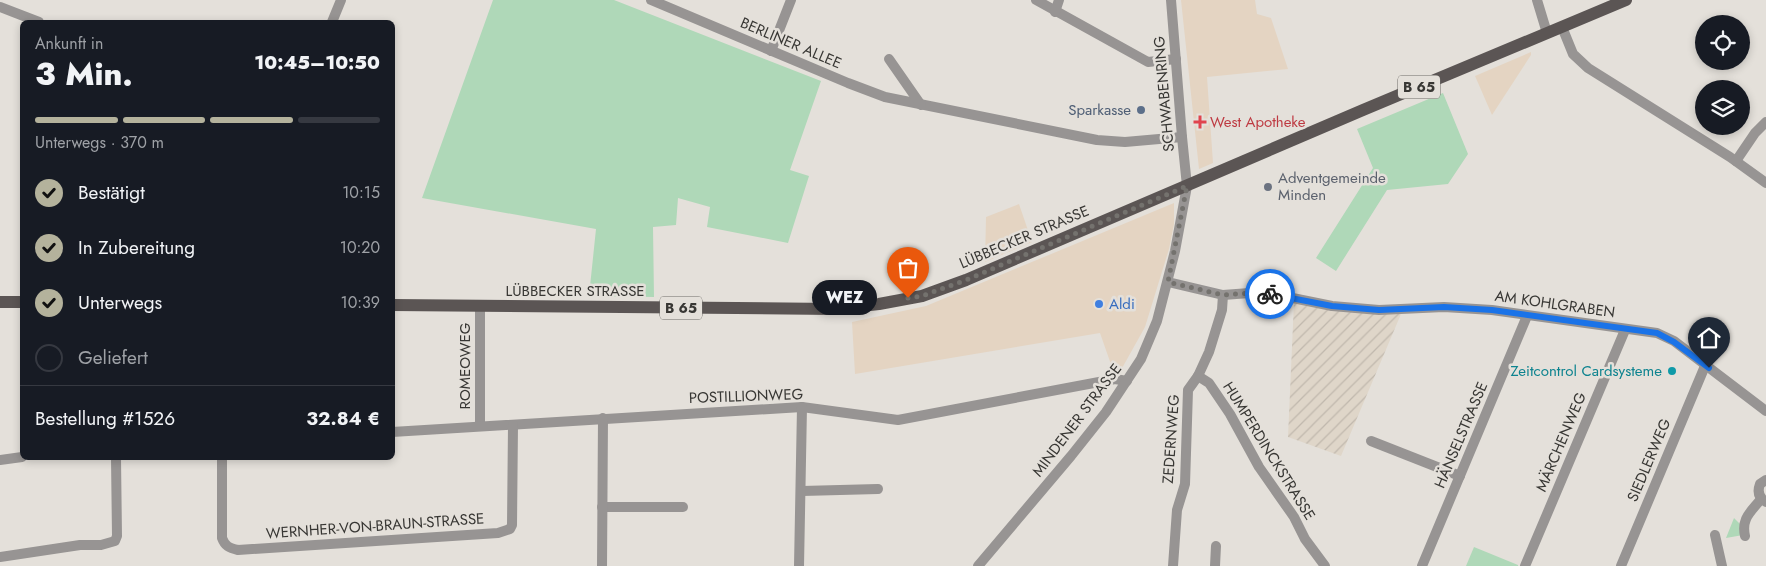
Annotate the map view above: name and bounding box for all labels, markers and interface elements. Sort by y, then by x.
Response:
street label: BERLINER ALLEE [737,12,845,74]
map controls [1695,15,1750,135]
button: locate [1695,15,1750,70]
text: Ankunft in [35,32,103,55]
street label: SCHWABENRING [1148,35,1180,153]
text: 10:45–10:50 [254,49,380,76]
text: 3 Min. [35,51,133,97]
road number: B 65 [1398,75,1440,98]
button: layers [1695,80,1750,135]
place label: Sparkasse [1068,99,1131,121]
marker: Sparkasse [1135,104,1147,116]
place label: West Apotheke [1210,111,1306,133]
marker: West Apotheke [1194,116,1206,128]
text: Unterwegs · 370 m [35,131,164,154]
place label: Adventgemeinde Minden [1278,167,1386,206]
icon: check [35,179,63,207]
text: Bestätigt [78,179,145,206]
text: 10:15 [342,181,380,204]
marker: Adventgemeinde Minden [1262,181,1274,193]
street label: LÜBBECKER STRASSE [956,200,1092,274]
icon: check [35,234,63,262]
text: In Zubereitung [78,234,195,261]
text: 10:20 [340,236,380,259]
pin [887,247,929,298]
icon: bag [894,254,922,282]
courier [1245,269,1295,319]
street label: LÜBBECKER STRASSE [505,280,645,302]
callout: WEZ [813,280,878,316]
icon: bike [1256,280,1284,308]
street label: AM KOHLGRABEN [1493,285,1617,323]
text: WEZ [826,286,863,309]
icon: check [35,289,63,317]
text: Unterwegs [78,289,162,316]
text: 10:39 [340,291,380,314]
place label: Aldi [1109,293,1135,315]
road number: B 65 [660,296,702,320]
marker: Aldi [1093,298,1105,310]
pin [1688,317,1730,368]
street label: ROMEOWEG [454,323,476,409]
icon: home [1695,324,1723,352]
text: Geliefert [78,344,148,371]
street label: MINDENER STRASSE [1027,359,1127,481]
place label: Zeitcontrol Cardsysteme [1511,360,1662,382]
marker: Zeitcontrol Cardsysteme [1666,365,1678,377]
street label: HUMPERDINCKSTRASSE [1217,378,1321,524]
street label: HÄNSELSTRASSE [1429,378,1493,492]
street label: POSTILLIONWEG [688,383,804,409]
street label: MÄRCHENWEG [1530,389,1592,495]
street label: ZEDERNWEG [1157,394,1185,484]
text: Bestellung #1526 [35,405,175,432]
text: 32.84 € [306,405,380,432]
street label: SIEDLERWEG [1622,415,1676,505]
street label: WERNHER-VON-BRAUN-STRASSE [265,507,485,545]

